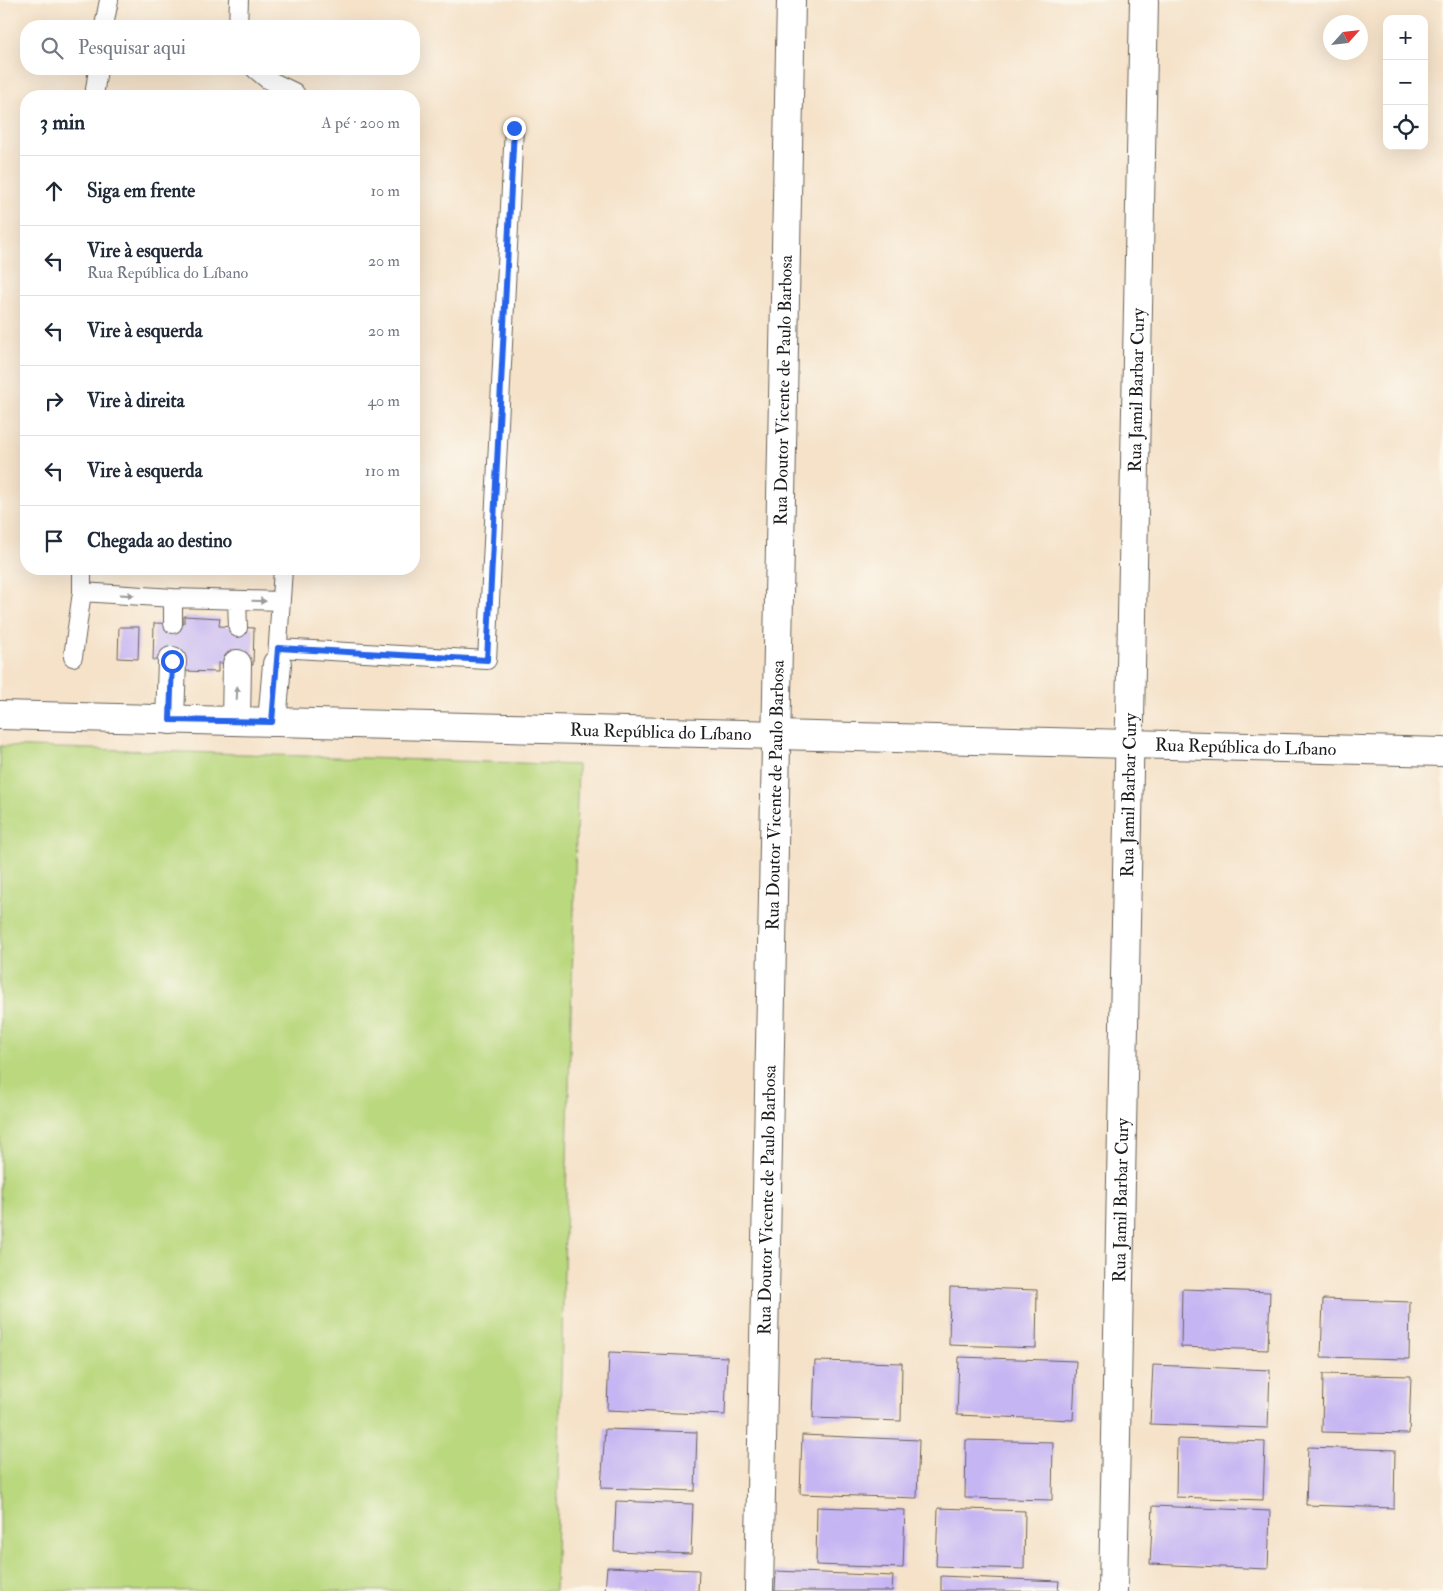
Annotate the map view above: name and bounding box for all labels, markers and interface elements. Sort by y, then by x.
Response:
north arrow [1323,15,1368,60]
map controls [1383,15,1428,150]
button: + [1383,15,1428,60]
search box [20,20,420,75]
icon: search [38,34,66,62]
text: Pesquisar aqui [78,36,186,60]
button: − [1383,60,1428,105]
button: locate [1383,105,1428,150]
text: 3 min [40,109,85,136]
text: A pé · 200 m [322,113,400,133]
route end [503,117,526,140]
icon: ahead [40,177,68,205]
text: Siga em frente [87,179,195,203]
text: 10 m [370,181,400,201]
text: Vire à esquerda [87,239,202,263]
icon: left [40,247,68,275]
text: 20 m [368,251,400,271]
street label: Rua Doutor Vicente de Paulo Barbosa [769,254,797,526]
text: Rua República do Líbano [87,263,248,283]
street label: Rua Jamil Barbar Cury [1123,307,1150,473]
icon: left [40,317,68,345]
text: Vire à esquerda [87,319,202,343]
text: 20 m [368,321,400,341]
icon: right [40,387,68,415]
text: Vire à direita [87,389,184,413]
text: 40 m [367,391,400,411]
icon: left [40,457,68,485]
text: Vire à esquerda [87,459,202,483]
text: 110 m [365,461,400,481]
icon: arrive [40,527,68,555]
text: Chegada ao destino [87,529,232,553]
one-way arrow [120,592,136,600]
one-way arrow [251,597,267,605]
route start [161,650,184,673]
street label: Rua Doutor Vicente de Paulo Barbosa [761,659,789,931]
one-way arrow [233,685,241,701]
street label: Rua Jamil Barbar Cury [1115,712,1142,878]
street label: Rua República do Líbano [570,718,752,746]
street label: Rua República do Líbano [1155,733,1337,761]
street label: Rua Doutor Vicente de Paulo Barbosa [753,1064,781,1335]
street label: Rua Jamil Barbar Cury [1108,1117,1134,1282]

